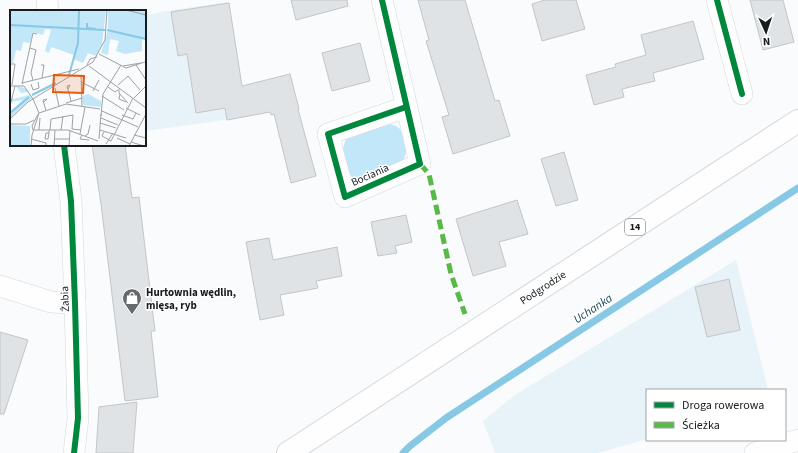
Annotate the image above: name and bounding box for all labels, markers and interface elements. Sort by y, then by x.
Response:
inset map [10,10,146,146]
north arrow [746,12,786,52]
text: N [762,34,771,49]
street label: Bociania [349,160,391,190]
road number: 14 [625,219,645,235]
street label: Podgrodzie [517,266,569,308]
place label: Hurtownia wędlin, mięsa, ryb [146,285,236,313]
street label: Żabia [57,286,73,312]
shop icon: Hurtownia wędlin, mięsa, ryb [121,287,143,315]
water label: Uchanka [570,290,616,328]
legend [646,389,786,441]
text: Droga rowerowa [682,397,764,414]
text: Ścieżka [682,417,720,434]

